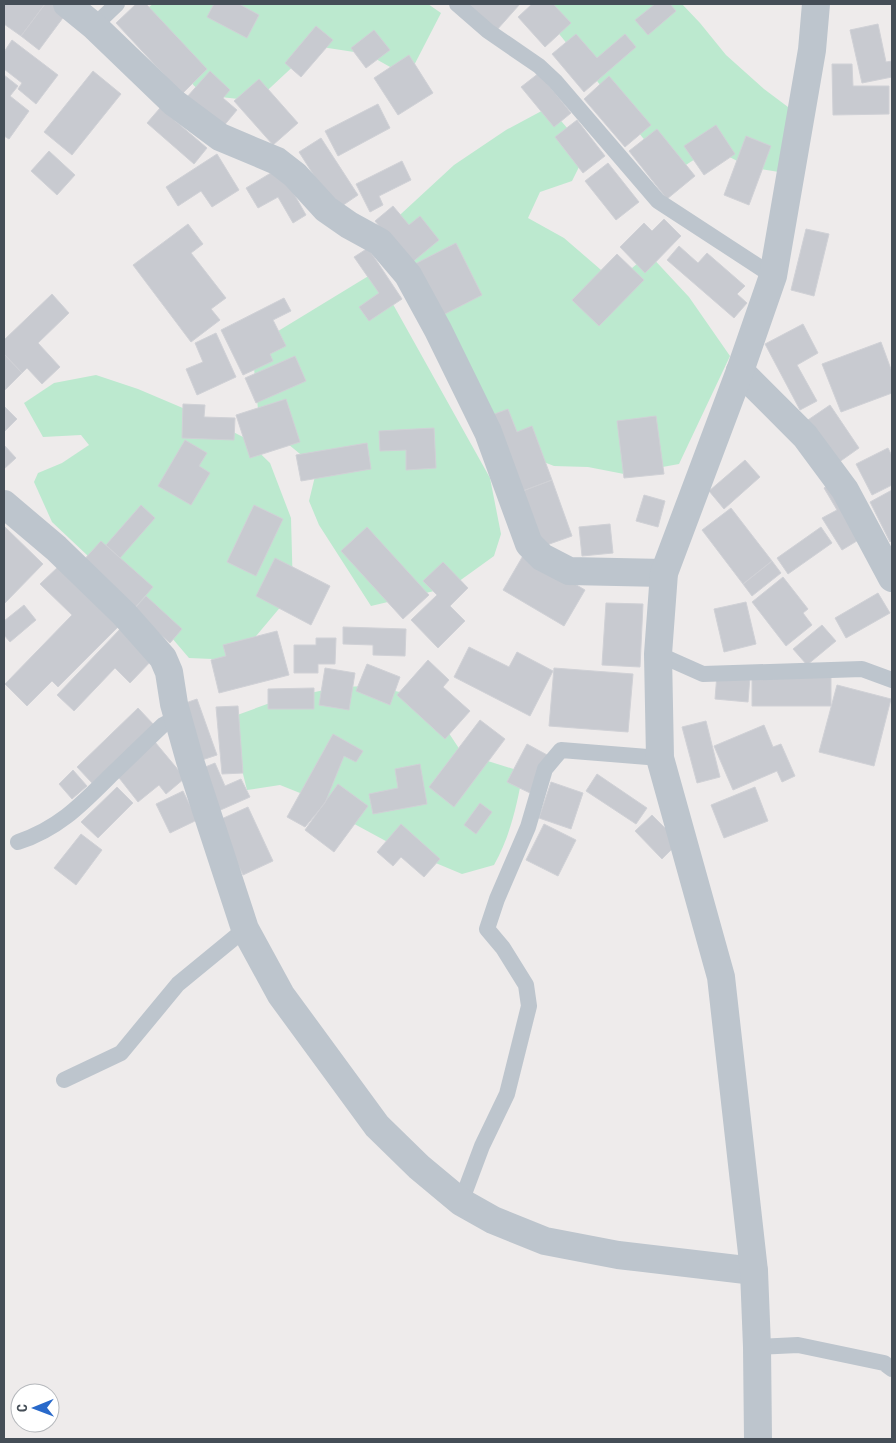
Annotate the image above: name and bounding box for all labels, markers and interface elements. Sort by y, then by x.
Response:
north arrow [10,1383,60,1433]
text: С [14,1404,30,1412]

